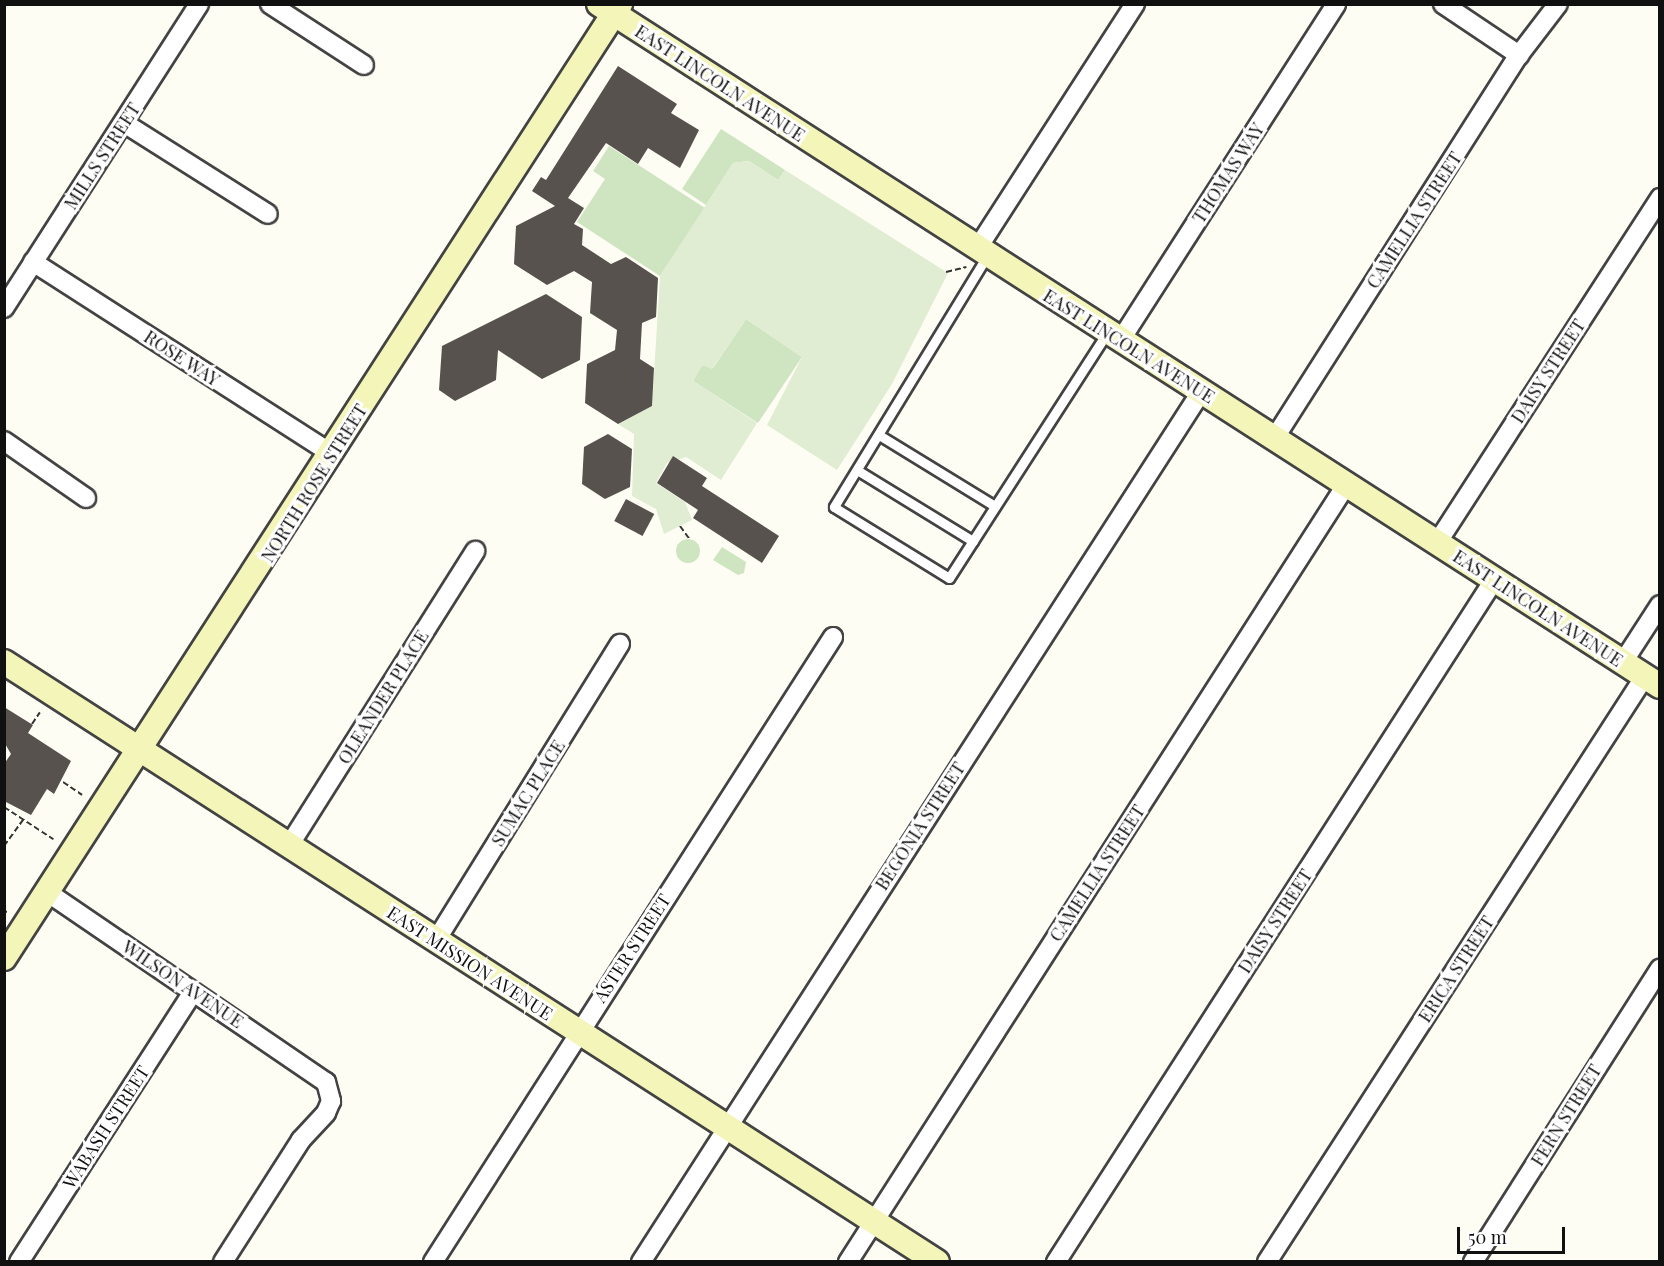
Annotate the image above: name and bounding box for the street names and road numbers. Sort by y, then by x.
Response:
street label: EAST LINCOLN AVENUE [631,20,809,146]
street label: MILLS STREET [59,99,145,213]
street label: THOMAS WAY [1188,119,1268,227]
street label: CAMELLIA STREET [1362,148,1466,292]
street label: EAST LINCOLN AVENUE [1039,284,1219,408]
street label: DAISY STREET [1506,315,1590,427]
street label: ROSE WAY [140,325,224,391]
street label: NORTH ROSE STREET [257,400,371,566]
street label: EAST LINCOLN AVENUE [1449,545,1627,671]
street label: OLEANDER PLACE [333,626,433,768]
street label: SUMAC PLACE [487,736,569,850]
street label: BEGONIA STREET [871,758,969,894]
street label: CAMELLIA STREET [1045,801,1149,945]
street label: DAISY STREET [1233,865,1317,977]
street label: ASTER STREET [589,890,675,1006]
street label: EAST MISSION AVENUE [383,901,557,1025]
street label: ERICA STREET [1414,912,1498,1026]
street label: WILSON AVENUE [118,935,248,1033]
street label: FERN STREET [1526,1060,1606,1170]
street label: WABASH STREET [58,1062,154,1192]

